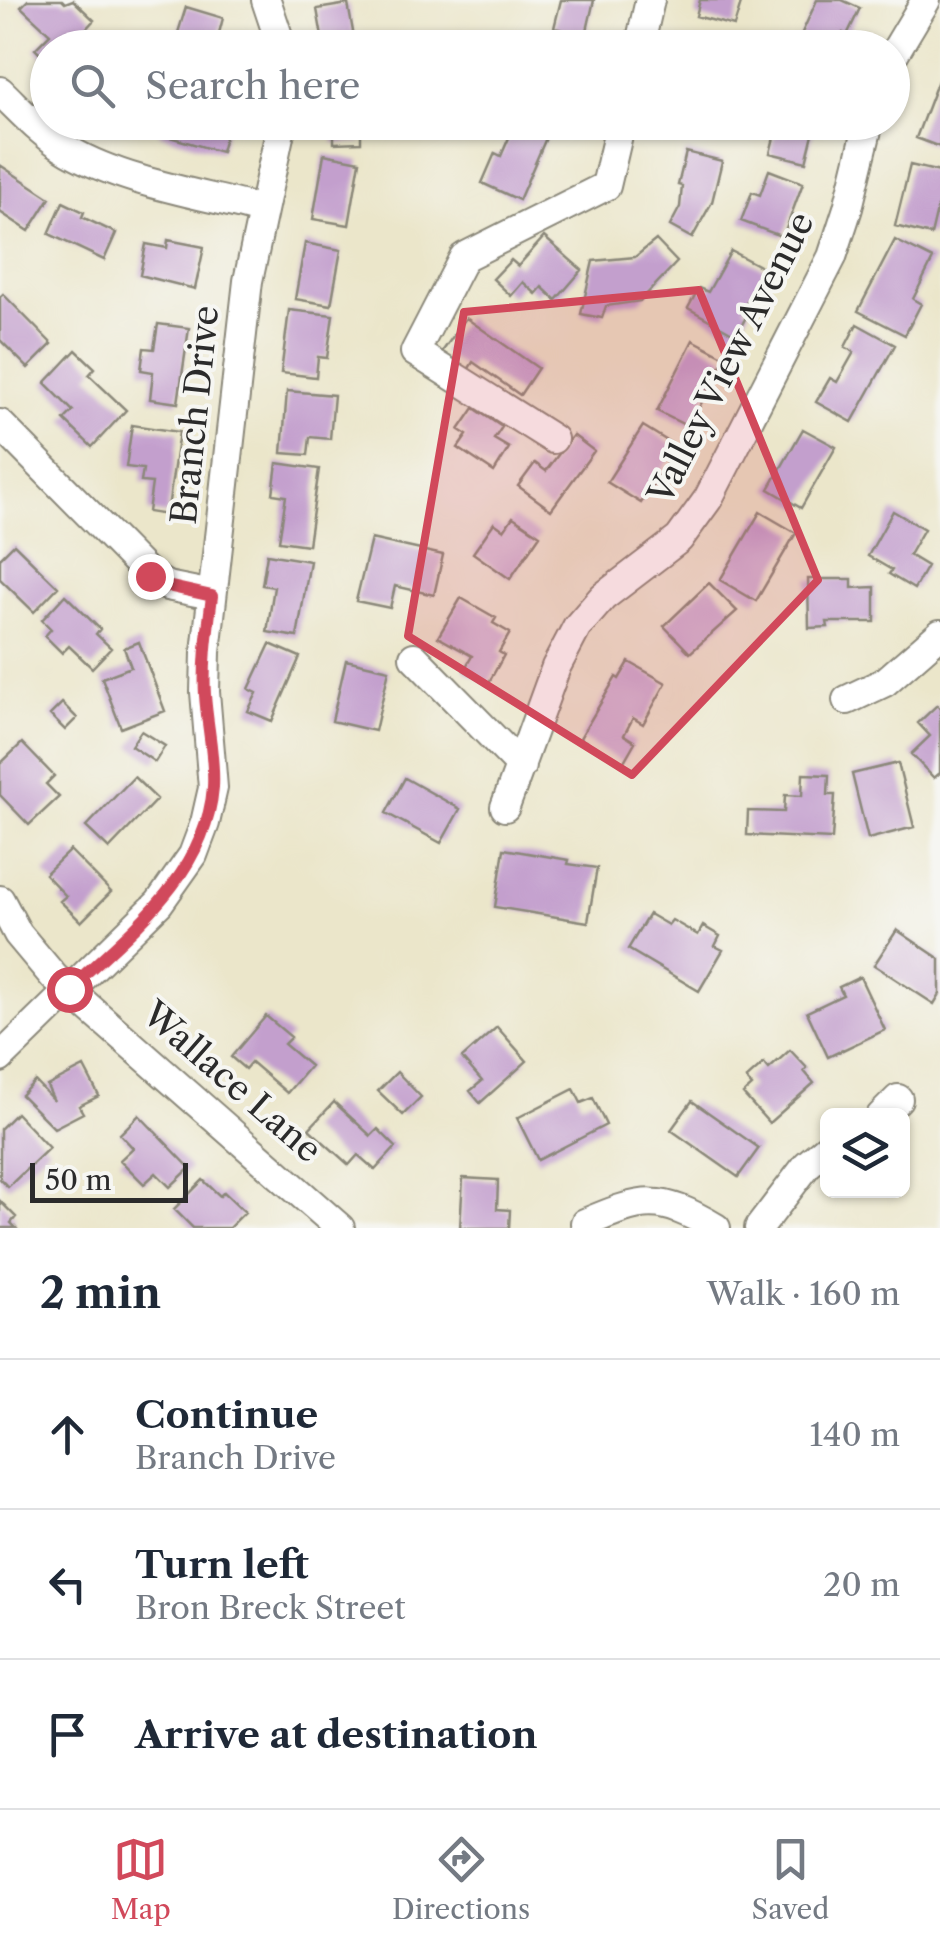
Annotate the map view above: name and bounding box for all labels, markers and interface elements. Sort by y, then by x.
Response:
search box [30,30,910,140]
icon: search [65,58,120,113]
text: Search here [145,62,360,109]
street label: Valley View Avenue [638,205,823,512]
street label: Branch Drive [162,303,227,527]
route end [128,554,174,600]
route start [47,967,93,1013]
street label: Wallace Lane [133,992,331,1171]
map controls [820,1108,910,1198]
button: layers [820,1108,910,1198]
scale bar [30,1158,188,1202]
text: 50 m [45,1163,112,1197]
text: 2 min [40,1267,161,1319]
text: Walk · 160 m [707,1274,900,1313]
text: Continue [135,1391,318,1438]
icon: ahead [40,1407,95,1462]
text: 140 m [809,1415,900,1454]
text: Branch Drive [135,1438,336,1477]
text: Turn left [135,1541,309,1588]
icon: left [40,1557,95,1612]
text: 20 m [823,1565,900,1604]
text: Bron Breck Street [135,1588,406,1627]
icon: arrive [40,1707,95,1762]
text: Arrive at destination [135,1711,538,1758]
tab: Map [111,1832,171,1926]
tab: Directions [392,1832,530,1926]
tab: Saved [752,1832,829,1926]

